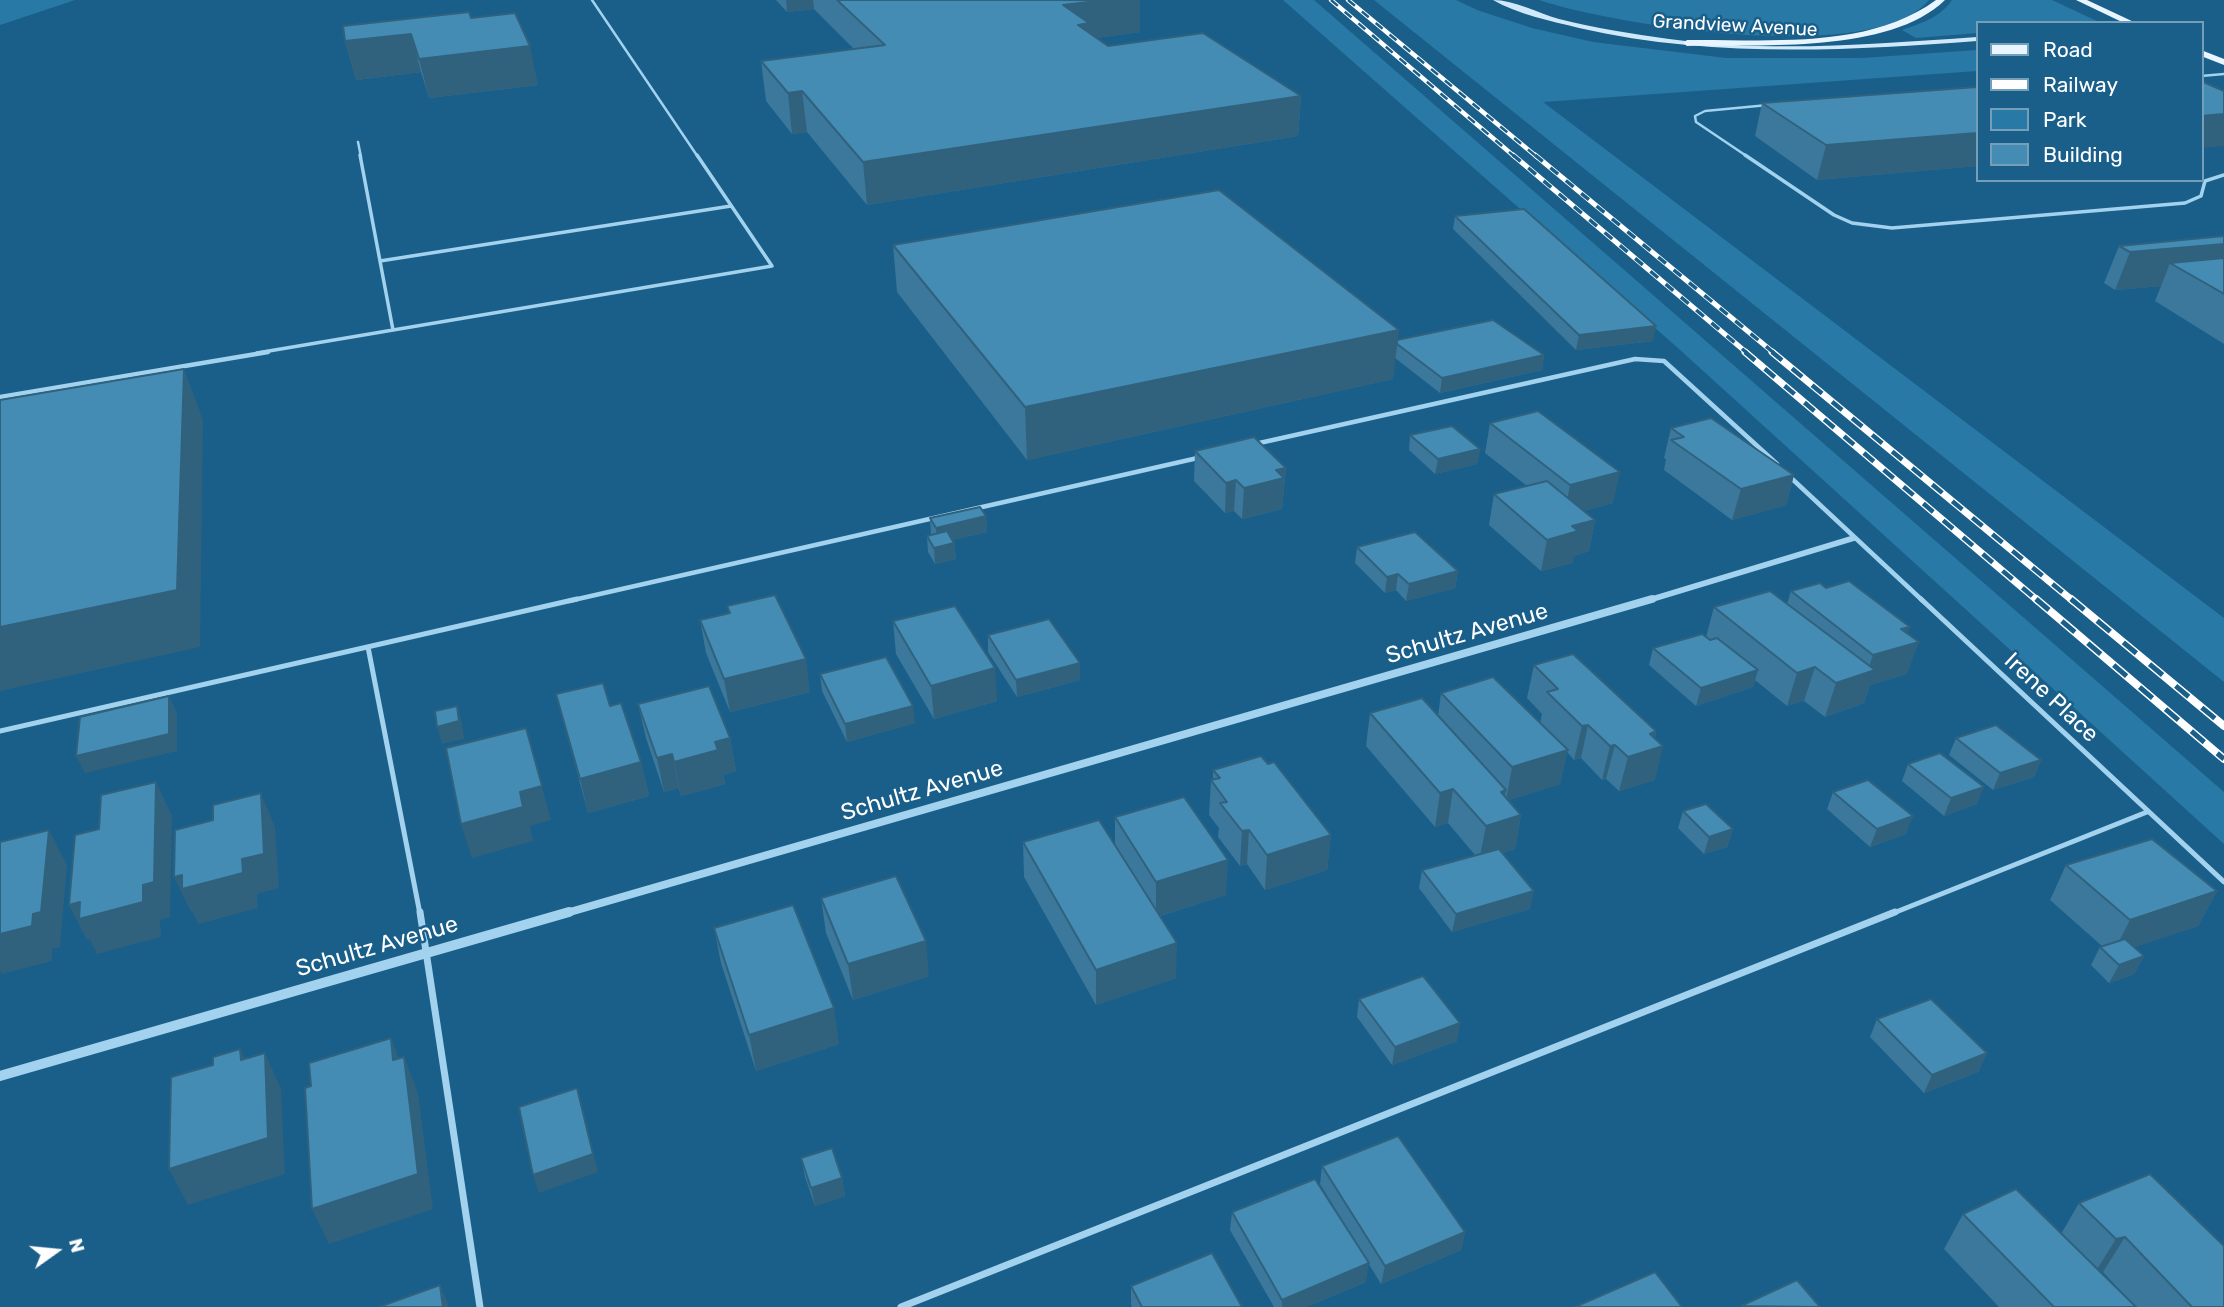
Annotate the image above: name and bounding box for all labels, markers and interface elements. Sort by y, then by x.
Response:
street label: Grandview Avenue [1652,10,1818,42]
legend [1976,21,2203,182]
text: Road [2043,37,2093,62]
text: Railway [2043,72,2118,97]
text: Park [2043,107,2087,132]
text: Building [2043,142,2123,167]
street label: Schultz Avenue [1383,598,1551,670]
street label: Irene Place [1998,647,2104,749]
street label: Schultz Avenue [838,755,1006,827]
street label: Schultz Avenue [293,911,461,983]
north arrow [21,1216,91,1286]
text: N [64,1236,90,1255]

